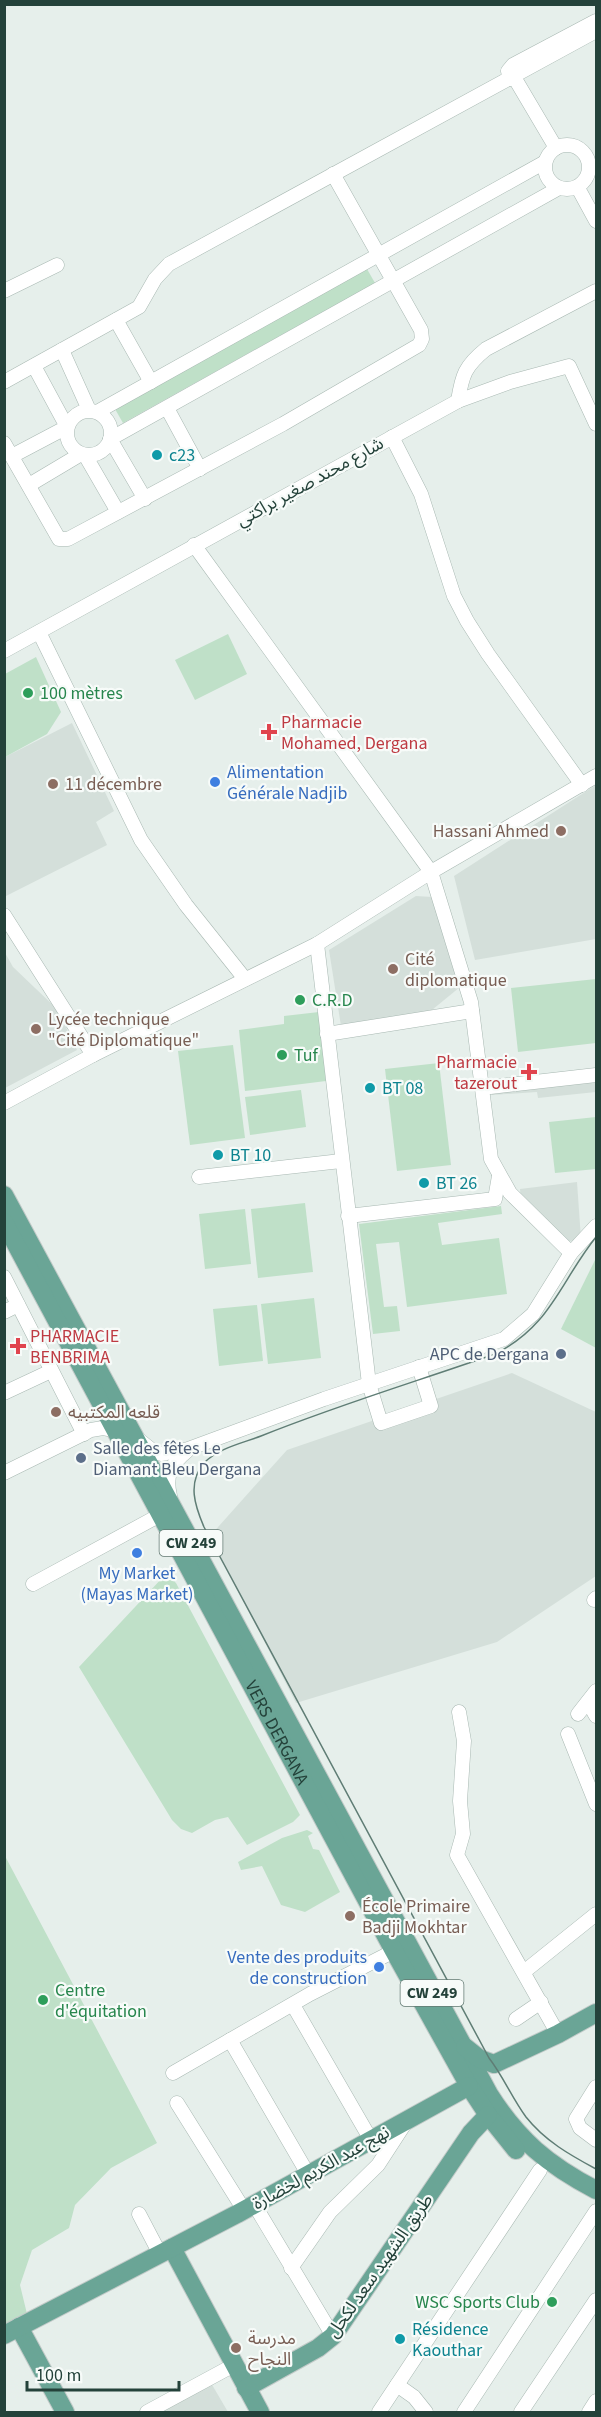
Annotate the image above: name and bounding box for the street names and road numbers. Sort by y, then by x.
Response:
street label: شارع محند صغير براكتي [232,431,389,534]
road number: CW 249 [160,1530,222,1556]
street label: VERS DERGANA [239,1676,315,1789]
road number: CW 249 [400,1980,464,2006]
street label: نهج عبد الكريم لخضارة [248,2120,394,2216]
street label: طريق الشهيد سعد لكحل [321,2189,439,2343]

